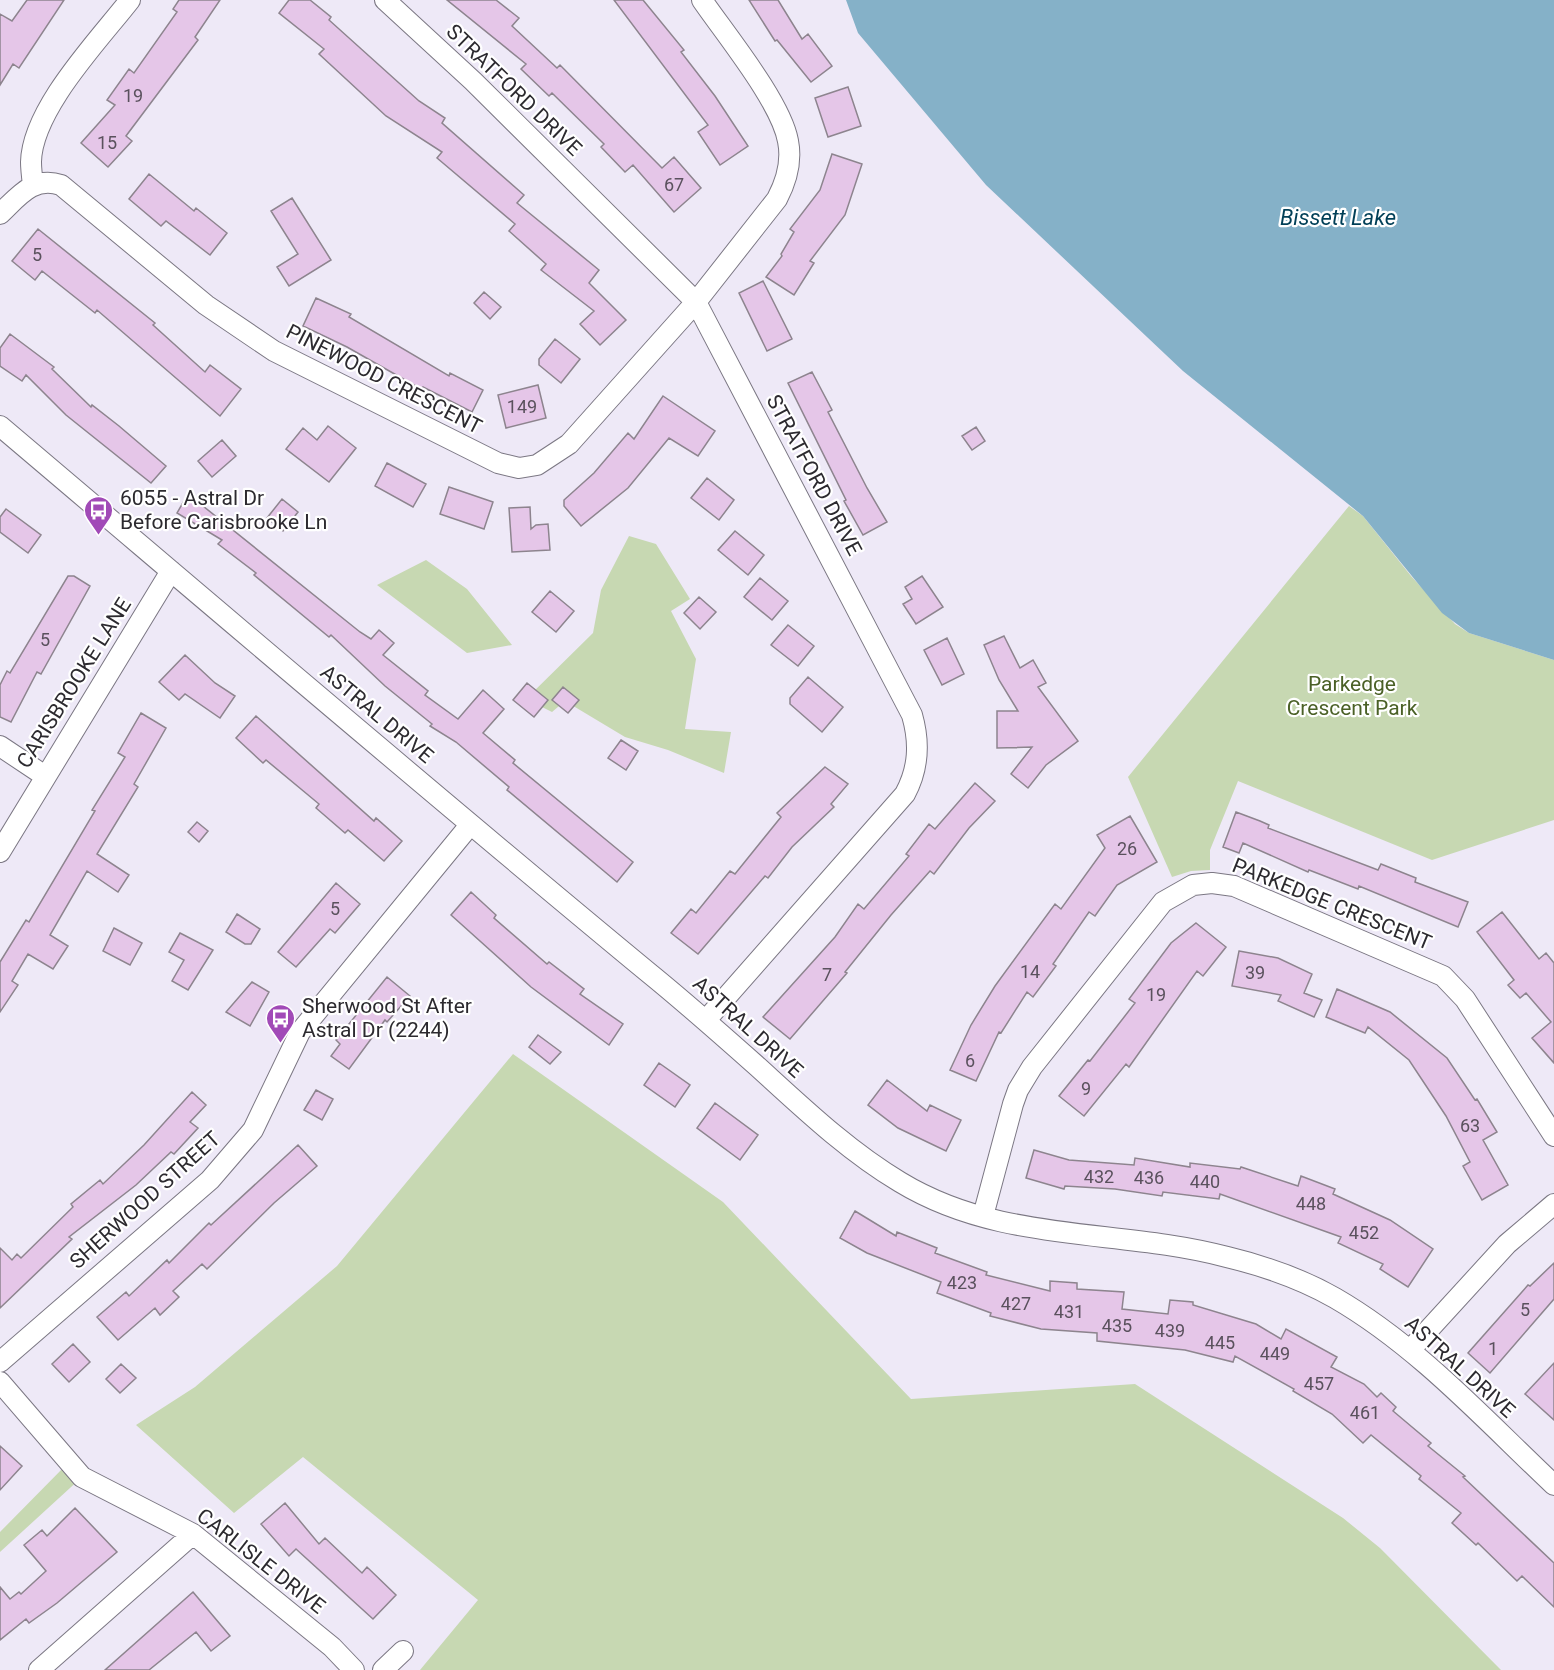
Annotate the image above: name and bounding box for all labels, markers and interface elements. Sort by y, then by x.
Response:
street label: STRATFORD DRIVE [441,19,587,161]
house number: 19 [123,85,143,106]
house number: 15 [97,132,117,153]
house number: 67 [664,174,684,195]
water label: Bissett Lake [1280,205,1396,230]
house number: 5 [32,244,42,265]
street label: PINEWOOD CRESCENT [282,319,486,439]
street label: STRATFORD DRIVE [761,391,867,560]
house number: 149 [507,396,537,417]
place label: 6055 - Astral Dr Before Carisbrooke Ln [120,486,327,534]
bus stop icon: 6055 - Astral Dr Before Carisbrooke Ln [83,494,115,536]
street label: CARISBROOKE LANE [12,594,136,772]
house number: 5 [40,629,50,650]
street label: ASTRAL DRIVE [316,660,438,768]
park label: Parkedge Crescent Park [1287,672,1418,720]
house number: 26 [1117,838,1137,859]
street label: PARKEDGE CRESCENT [1229,853,1436,955]
house number: 5 [330,898,340,919]
house number: 14 [1020,961,1040,982]
house number: 39 [1245,962,1265,983]
house number: 7 [822,964,832,985]
street label: ASTRAL DRIVE [688,971,808,1083]
house number: 19 [1146,984,1166,1005]
place label: Sherwood St After Astral Dr (2244) [302,994,472,1042]
bus stop icon: Sherwood St After Astral Dr (2244) [265,1002,297,1044]
house number: 6 [965,1050,975,1071]
house number: 9 [1081,1078,1091,1099]
house number: 63 [1460,1115,1480,1136]
street label: SHERWOOD STREET [65,1126,225,1274]
house number: 432 [1084,1166,1114,1187]
house number: 436 [1134,1167,1164,1188]
house number: 440 [1190,1171,1220,1192]
house number: 448 [1296,1193,1326,1214]
house number: 452 [1349,1222,1379,1243]
house number: 423 [947,1272,977,1293]
house number: 427 [1001,1293,1031,1314]
house number: 5 [1520,1299,1530,1320]
house number: 431 [1054,1301,1084,1322]
street label: ASTRAL DRIVE [1400,1311,1520,1423]
house number: 435 [1102,1315,1132,1336]
house number: 439 [1155,1320,1185,1341]
house number: 445 [1205,1332,1235,1353]
house number: 1 [1488,1338,1498,1359]
house number: 449 [1260,1343,1290,1364]
house number: 457 [1304,1373,1334,1394]
house number: 461 [1350,1402,1380,1423]
street label: CARLISLE DRIVE [192,1504,330,1619]

